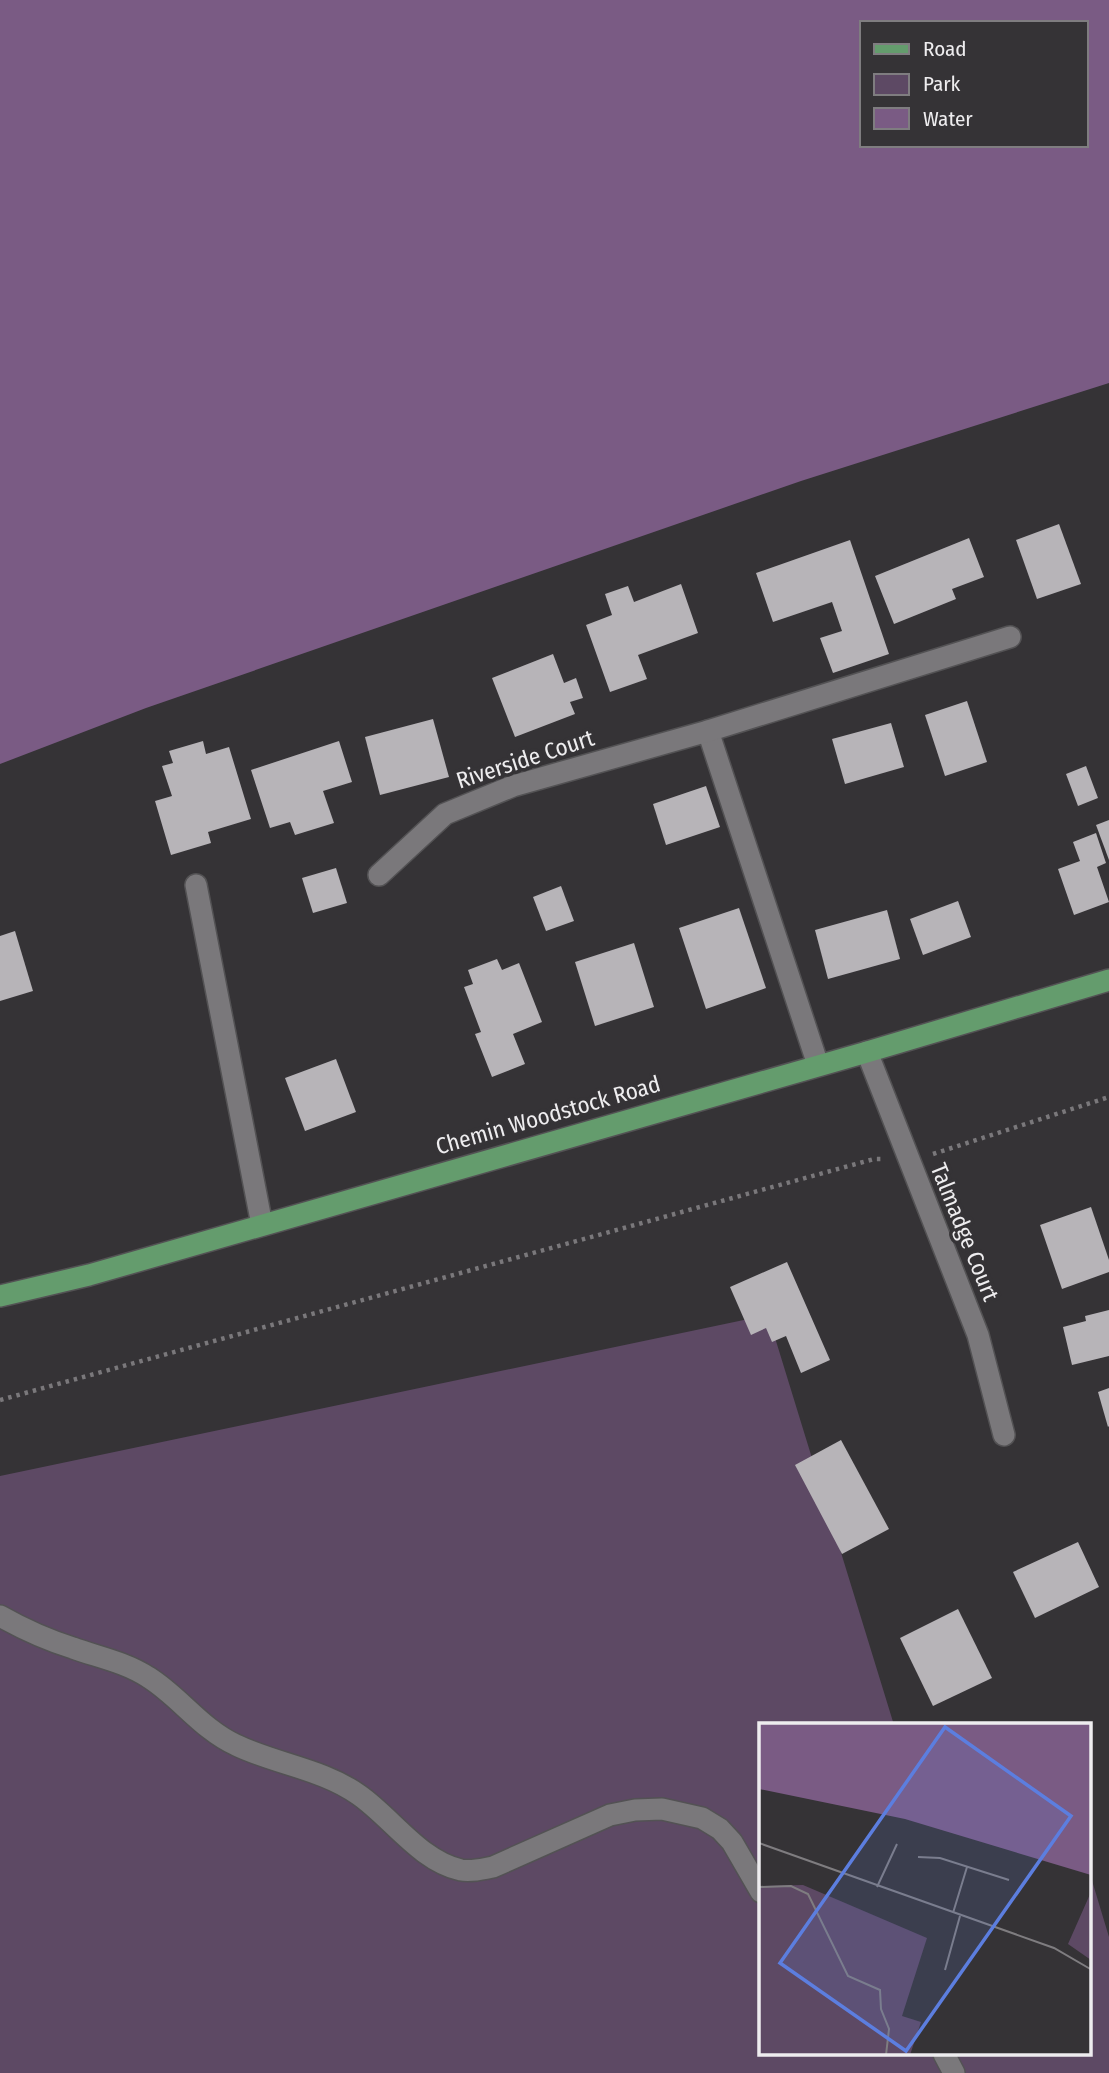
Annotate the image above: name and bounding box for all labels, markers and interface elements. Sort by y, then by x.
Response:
legend [860,21,1088,147]
text: Road [923,36,967,62]
text: Park [923,71,961,97]
text: Water [923,106,973,132]
street label: Riverside Court [453,723,598,794]
street label: Chemin Woodstock Road [433,1070,663,1160]
street label: Talmadge Court [925,1159,1006,1305]
inset map [759,1723,1092,2056]

